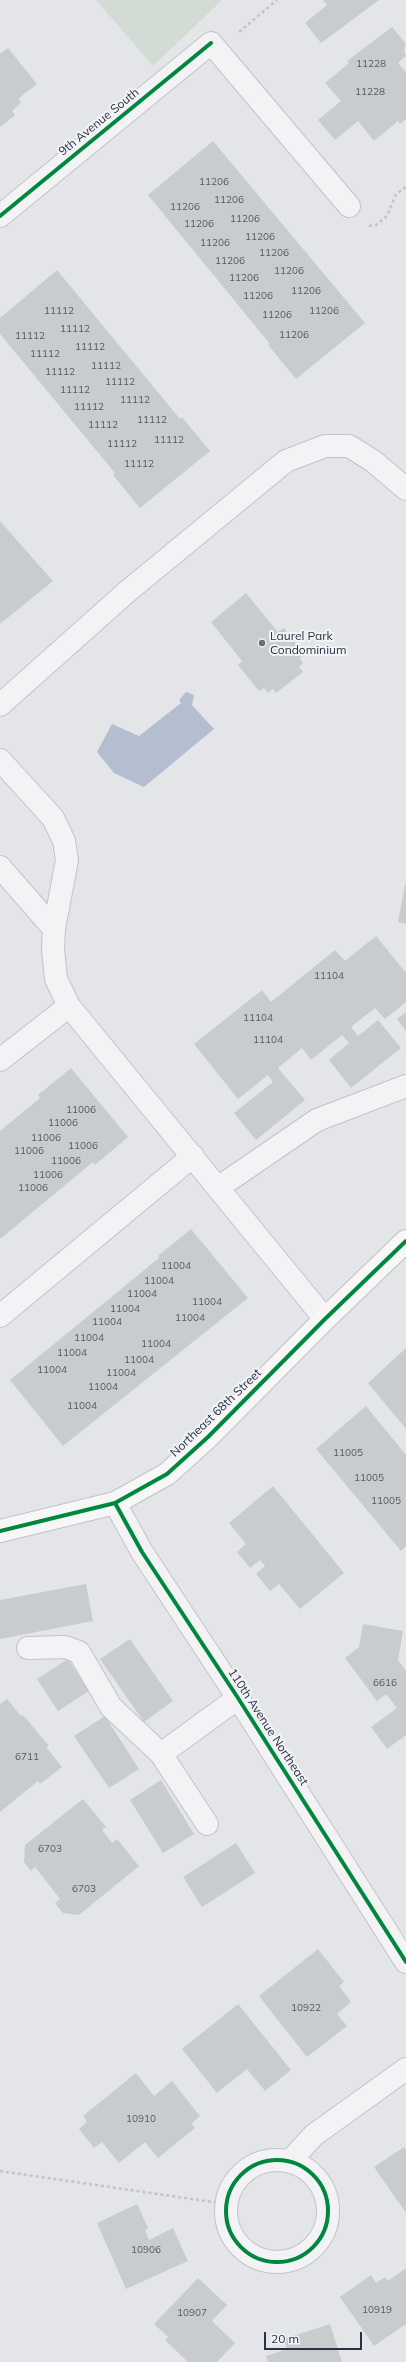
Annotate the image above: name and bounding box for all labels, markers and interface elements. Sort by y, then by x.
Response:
house number: 11228 [356,58,386,70]
street label: 9th Avenue South [56,85,142,159]
house number: 11228 [355,86,385,98]
house number: 11206 [199,176,229,188]
house number: 11206 [214,194,244,206]
house number: 11206 [170,201,200,213]
house number: 11206 [230,213,260,225]
house number: 11206 [184,218,214,230]
house number: 11206 [245,231,275,243]
house number: 11206 [200,237,230,249]
house number: 11206 [259,247,289,259]
house number: 11206 [215,255,245,267]
house number: 11206 [274,265,304,277]
house number: 11206 [229,272,259,284]
house number: 11206 [291,285,321,297]
house number: 11206 [243,290,273,302]
house number: 11112 [44,305,74,317]
house number: 11206 [309,305,339,317]
house number: 11206 [262,309,292,321]
house number: 11112 [60,323,90,335]
house number: 11206 [279,329,309,341]
house number: 11112 [15,330,45,342]
house number: 11112 [75,341,105,353]
house number: 11112 [30,348,60,360]
house number: 11112 [91,360,121,372]
house number: 11112 [45,366,75,378]
house number: 11112 [105,376,135,388]
house number: 11112 [60,384,90,396]
house number: 11112 [120,394,150,406]
house number: 11112 [74,401,104,413]
house number: 11112 [137,414,167,426]
house number: 11112 [88,419,118,431]
house number: 11112 [154,434,184,446]
house number: 11112 [107,438,137,450]
house number: 11112 [124,458,154,470]
place label: Laurel Park Condominium [270,629,346,657]
marker: Laurel Park Condominium [257,638,267,648]
house number: 11104 [314,970,344,982]
house number: 11104 [243,1012,273,1024]
house number: 11104 [253,1034,283,1046]
house number: 11006 [66,1104,96,1116]
house number: 11006 [48,1117,78,1129]
house number: 11006 [31,1132,61,1144]
house number: 11006 [68,1140,98,1152]
house number: 11006 [14,1145,44,1157]
house number: 11006 [51,1155,81,1167]
house number: 11006 [33,1169,63,1181]
house number: 11006 [18,1182,48,1194]
house number: 11004 [161,1260,191,1272]
house number: 11004 [144,1275,174,1287]
house number: 11004 [127,1288,157,1300]
house number: 11004 [192,1296,222,1308]
house number: 11004 [110,1303,140,1315]
house number: 11004 [175,1312,205,1324]
house number: 11004 [92,1316,122,1328]
house number: 11004 [74,1332,104,1344]
house number: 11004 [141,1338,171,1350]
house number: 11004 [57,1347,87,1359]
house number: 11004 [124,1354,154,1366]
house number: 11004 [37,1364,67,1376]
street label: Northeast 68th Street [168,1366,264,1460]
house number: 11004 [106,1367,136,1379]
house number: 11004 [88,1381,118,1393]
house number: 11004 [67,1400,97,1412]
house number: 11005 [333,1447,363,1459]
house number: 11005 [354,1472,384,1484]
house number: 11005 [371,1495,401,1507]
street label: 110th Avenue Northeast [225,1666,311,1788]
house number: 6616 [373,1677,397,1689]
house number: 6711 [15,1751,39,1763]
house number: 6703 [38,1843,62,1855]
house number: 6703 [72,1883,96,1895]
house number: 10922 [291,2002,321,2014]
house number: 10910 [126,2113,156,2125]
house number: 10906 [131,2244,161,2256]
house number: 10919 [362,2304,392,2316]
house number: 10907 [177,2307,207,2319]
scale bar [266,2324,364,2350]
text: 20 m [271,2331,299,2346]

